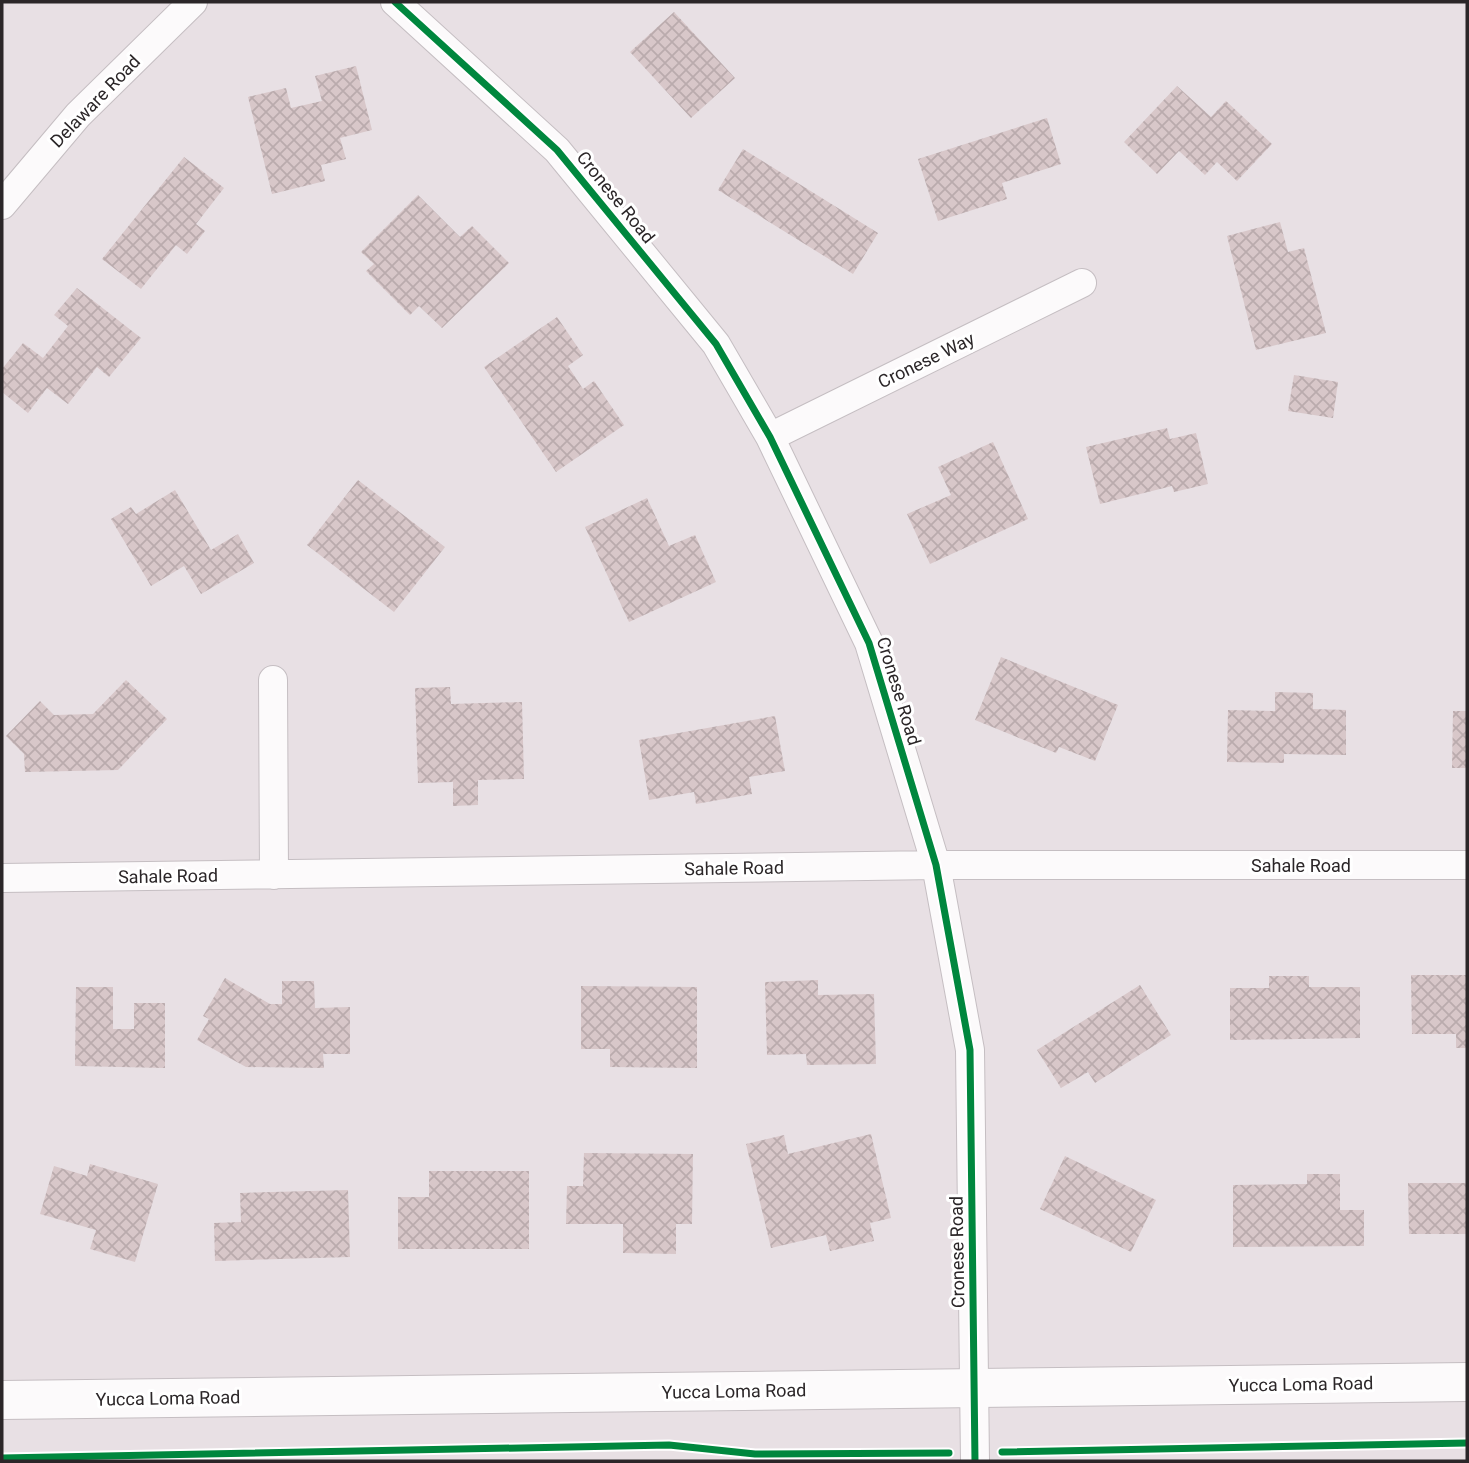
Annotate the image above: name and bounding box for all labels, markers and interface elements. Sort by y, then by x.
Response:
street label: Delaware Road [46,51,144,151]
street label: Cronese Road [573,147,659,247]
street label: Cronese Way [874,327,978,392]
street label: Cronese Road [873,634,925,748]
street label: Sahale Road [1251,855,1351,876]
street label: Sahale Road [684,857,784,879]
street label: Sahale Road [118,865,218,887]
street label: Cronese Road [946,1196,968,1308]
street label: Yucca Loma Road [1228,1372,1374,1396]
street label: Yucca Loma Road [661,1379,807,1403]
street label: Yucca Loma Road [95,1386,241,1410]

